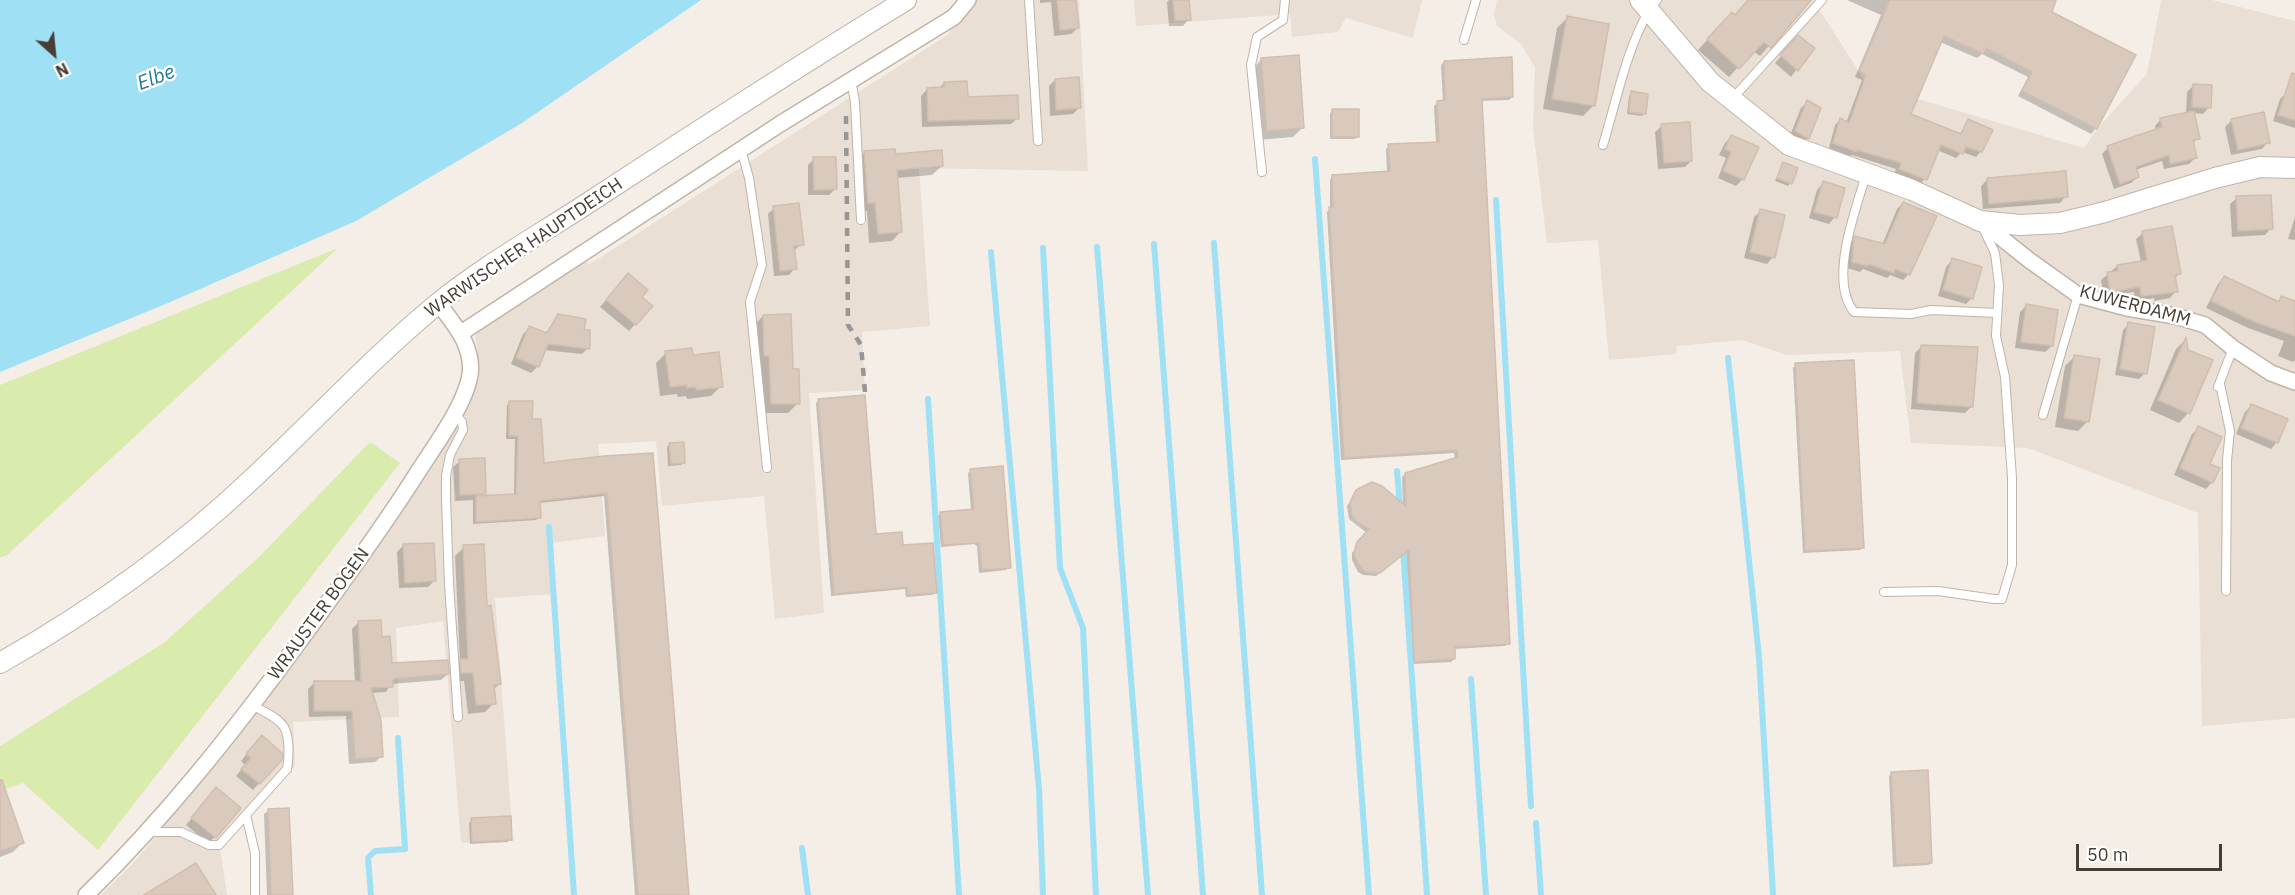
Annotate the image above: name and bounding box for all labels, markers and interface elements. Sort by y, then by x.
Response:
north arrow [24,24,84,84]
text: N [52,58,72,82]
water label: Elbe [134,60,178,96]
street label: WARWISCHER HAUPTDEICH [421,174,627,322]
street label: KUWERDAMM [2077,281,2193,331]
street label: WRAUSTER BOGEN [264,544,374,684]
scale bar [2079,832,2224,870]
text: 50 m [2087,843,2129,866]

